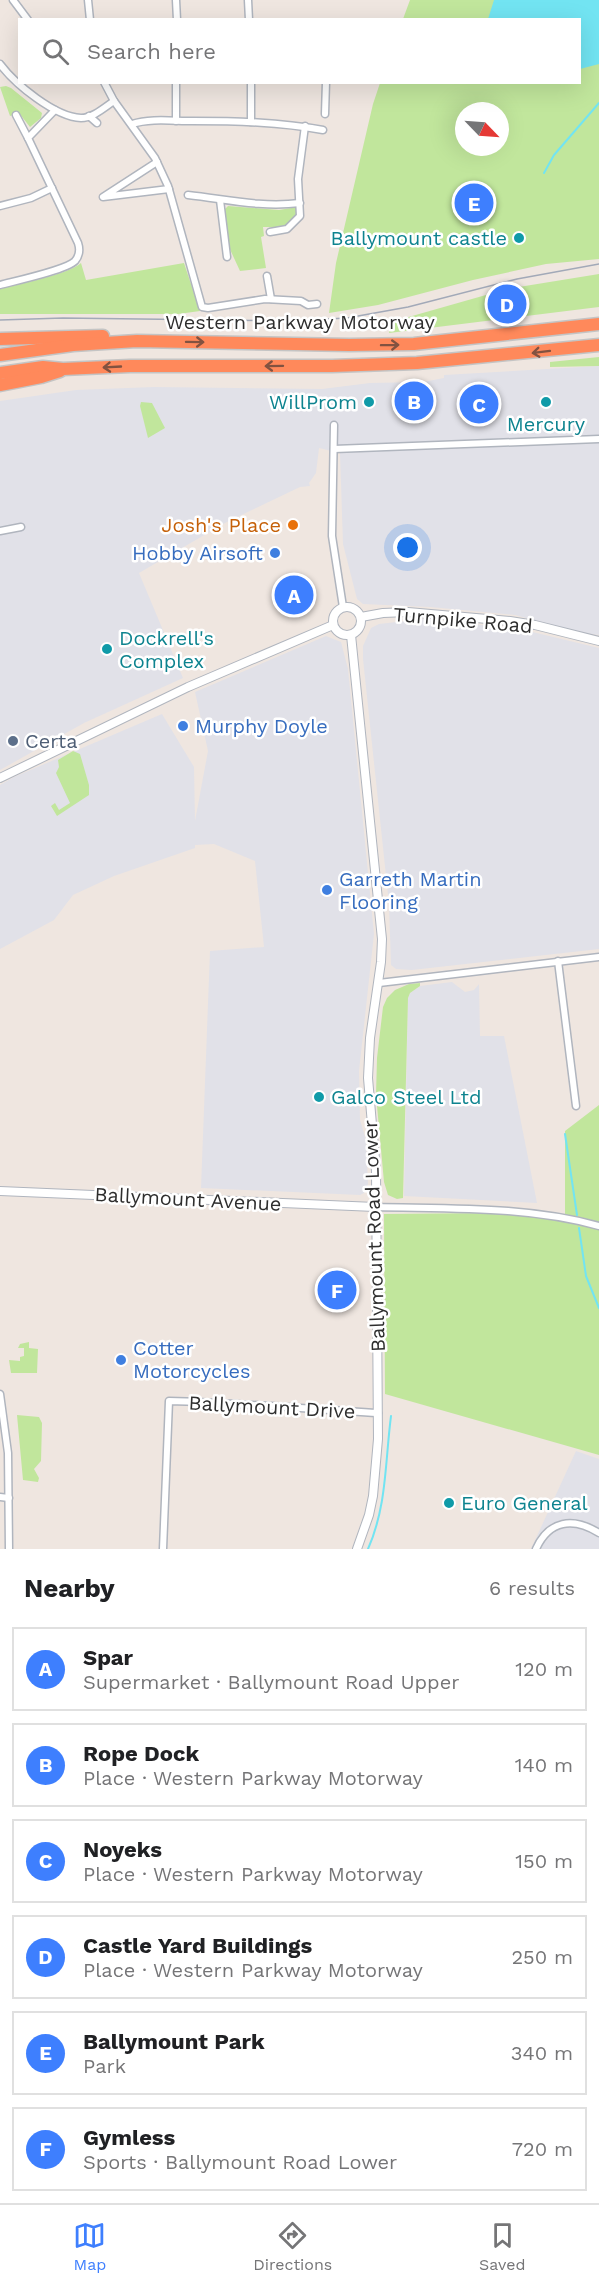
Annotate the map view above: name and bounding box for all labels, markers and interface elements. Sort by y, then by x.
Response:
search box [18,18,581,84]
icon: search [39,35,72,68]
text: Search here [87,39,216,64]
north arrow [455,102,509,156]
pin: E [454,180,494,226]
place label: Ballymount castle [331,226,507,250]
marker: Ballymount castle [512,231,526,245]
pin: D [488,282,526,326]
street label: Western Parkway Motorway [165,310,435,334]
one-way arrow [185,336,205,348]
one-way arrow [380,339,400,351]
one-way arrow [531,347,551,358]
one-way arrow [264,360,284,372]
one-way arrow [103,361,123,372]
pin: B [394,378,434,424]
pin: C [460,382,498,426]
place label: WillProm [269,390,357,414]
marker: WillProm [362,395,376,409]
marker: Mercury [539,395,553,409]
place label: Mercury [507,412,586,436]
place label: Josh's Place [161,513,281,537]
marker: Josh's Place [286,518,300,532]
your location [393,533,422,562]
place label: Hobby Airsoft [132,541,264,565]
marker: Hobby Airsoft [268,546,282,560]
pin: A [274,572,314,618]
street label: Turnpike Road [392,602,534,638]
place label: Dockrell's Complex [119,626,214,673]
marker: Dockrell's Complex [100,642,114,656]
place label: Murphy Doyle [195,714,328,738]
marker: Murphy Doyle [176,719,190,733]
place label: Certa [25,729,78,753]
marker: Certa [6,734,20,748]
place label: Garreth Martin Flooring [339,867,482,914]
marker: Garreth Martin Flooring [320,883,334,897]
place label: Galco Steel Ltd [331,1085,481,1109]
marker: Galco Steel Ltd [312,1090,326,1104]
street label: Ballymount Road Lower [358,1119,390,1353]
street label: Ballymount Avenue [94,1182,282,1216]
pin: F [318,1268,356,1312]
place label: Cotter Motorcycles [133,1336,251,1383]
marker: Cotter Motorcycles [114,1353,128,1367]
street label: Ballymount Drive [188,1391,356,1423]
place label: Euro General [461,1491,588,1515]
marker: Euro General [442,1496,456,1510]
text: Nearby [24,1573,115,1603]
text: 6 results [489,1576,575,1600]
text: Spar [83,1645,133,1670]
text: A [39,1657,52,1681]
text: 120 m [515,1657,573,1681]
text: Supermarket · Ballymount Road Upper [83,1670,459,1694]
text: Rope Dock [83,1741,199,1766]
text: B [39,1753,52,1777]
text: 140 m [515,1753,573,1777]
text: Place · Western Parkway Motorway [83,1766,423,1790]
text: Noyeks [83,1837,162,1862]
text: C [39,1849,52,1873]
text: 150 m [515,1849,573,1873]
text: Place · Western Parkway Motorway [83,1862,423,1886]
text: Castle Yard Buildings [83,1933,312,1958]
text: D [38,1945,53,1969]
text: 250 m [511,1945,573,1969]
text: Place · Western Parkway Motorway [83,1958,423,1982]
text: Ballymount Park [83,2029,265,2054]
text: E [39,2041,52,2065]
text: 340 m [511,2041,573,2065]
text: Park [83,2054,126,2078]
text: Gymless [83,2125,175,2150]
text: F [39,2137,52,2161]
text: 720 m [512,2137,573,2161]
text: Sports · Ballymount Road Lower [83,2150,397,2174]
tab: Map [73,2219,106,2274]
tab: Directions [253,2219,332,2274]
tab: Saved [479,2219,526,2274]

